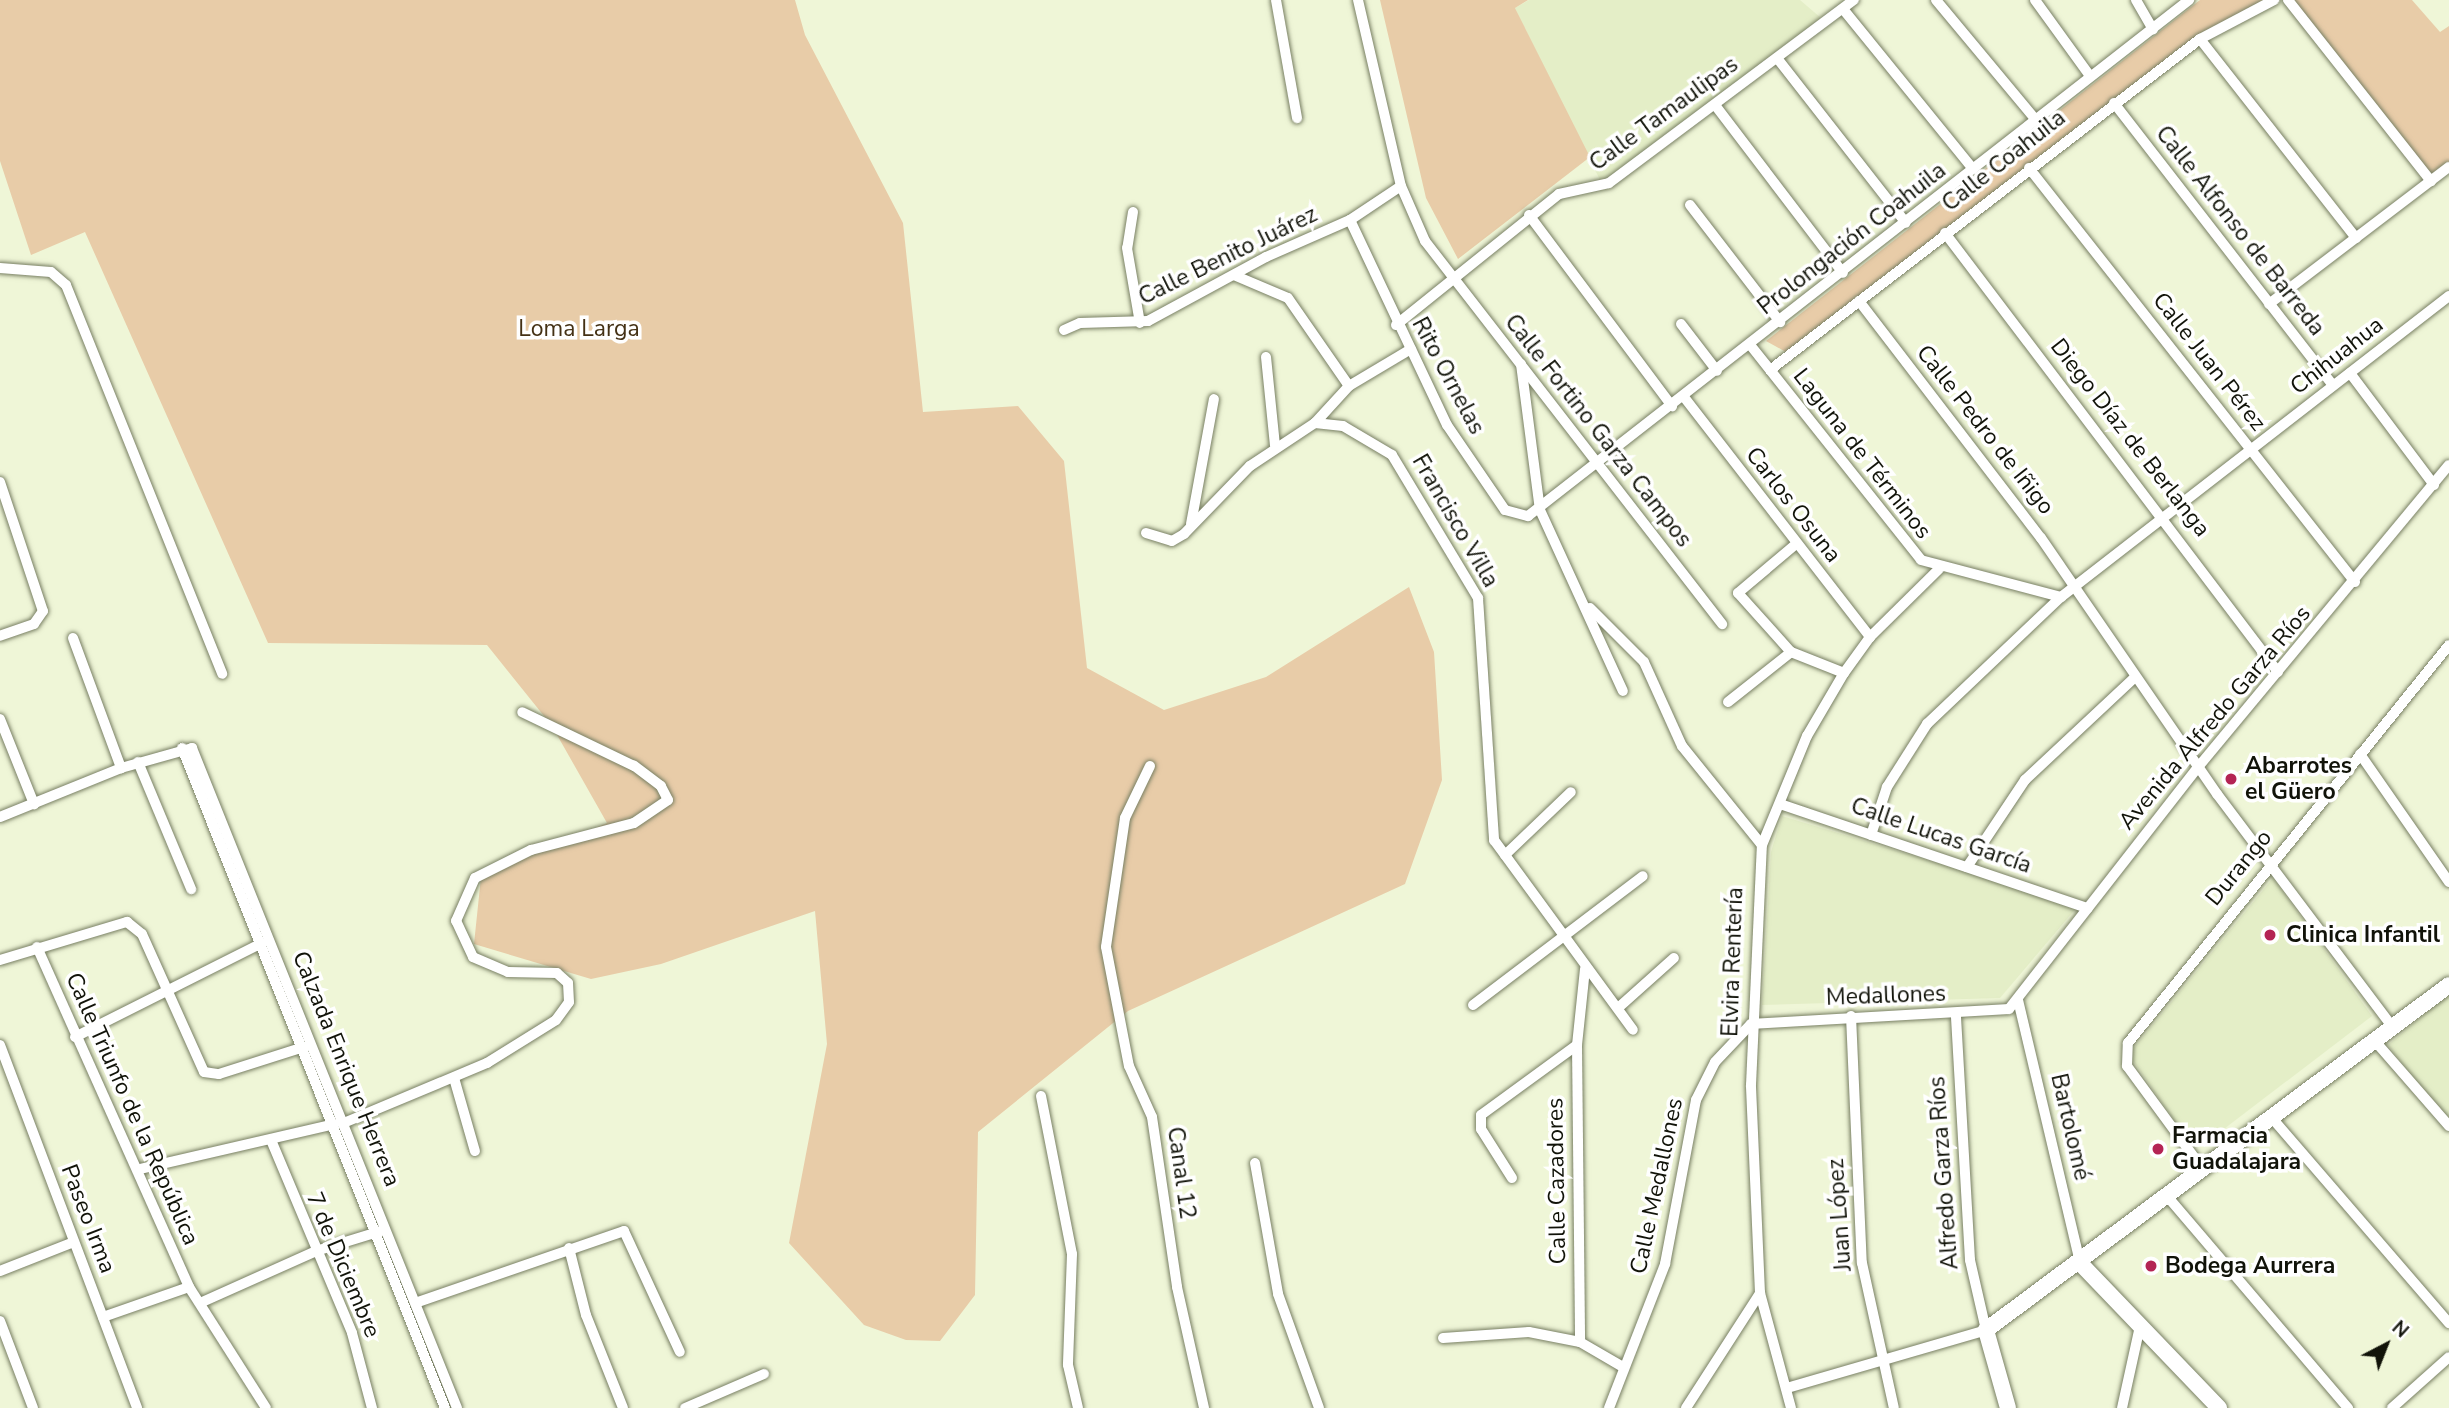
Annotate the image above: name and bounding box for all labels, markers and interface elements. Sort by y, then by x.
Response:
street label: Calle Tamaulipas [1584,51,1744,177]
street label: Calle Coahuila [1937,104,2071,218]
street label: Calle Alfonso de Barreda [2149,121,2331,341]
street label: Prolongación Coahuila [1752,157,1952,321]
street label: Calle Benito Juárez [1134,201,1322,311]
street label: Calle Juan Pérez [2147,287,2271,437]
street label: Calle Fortino Garza Campos [1498,309,1698,553]
street label: Chihuahua [2285,311,2389,401]
street label: Rito Ornelas [1406,313,1490,439]
park label: Loma Larga [518,315,640,343]
street label: Diego Díaz de Berlanga [2044,334,2216,542]
street label: Calle Pedro de Iñigo [1910,340,2060,520]
street label: Laguna de Términos [1787,363,1937,545]
street label: Carlos Osuna [1739,442,1847,568]
street label: Francisco Villa [1406,450,1504,592]
street label: Avenida Alfredo Garza Ríos [2113,600,2317,836]
place label: Abarrotes el Güero [2245,752,2352,806]
marker: Abarrotes el Güero [2223,771,2239,787]
street label: Calle Lucas García [1847,792,2035,880]
street label: Durango [2200,824,2278,912]
street label: Elvira Rentería [1717,887,1749,1037]
place label: Clinica Infantil [2286,921,2440,949]
marker: Clinica Infantil [2260,925,2280,945]
street label: Calzada Enrique Herrera [286,947,406,1191]
street label: Calle Triunfo de la República [59,969,205,1249]
street label: Medallones [1825,980,1947,1012]
street label: Bartolomé [2044,1071,2096,1183]
street label: Alfredo Garza Ríos [1923,1075,1965,1271]
street label: Calle Medallones [1625,1096,1689,1276]
street label: Calle Cazadores [1542,1098,1572,1264]
place label: Farmacia Guadalajara [2172,1122,2301,1176]
street label: Canal 12 [1161,1125,1201,1221]
marker: Farmacia Guadalajara [2150,1141,2166,1157]
street label: Juan López [1822,1158,1858,1272]
street label: Paseo Irma [55,1161,121,1277]
street label: 7 de Diciembre [300,1188,386,1342]
place label: Bodega Aurrera [2165,1252,2335,1280]
marker: Bodega Aurrera [2143,1258,2159,1274]
north arrow [2351,1310,2421,1380]
text: N [2386,1315,2414,1344]

